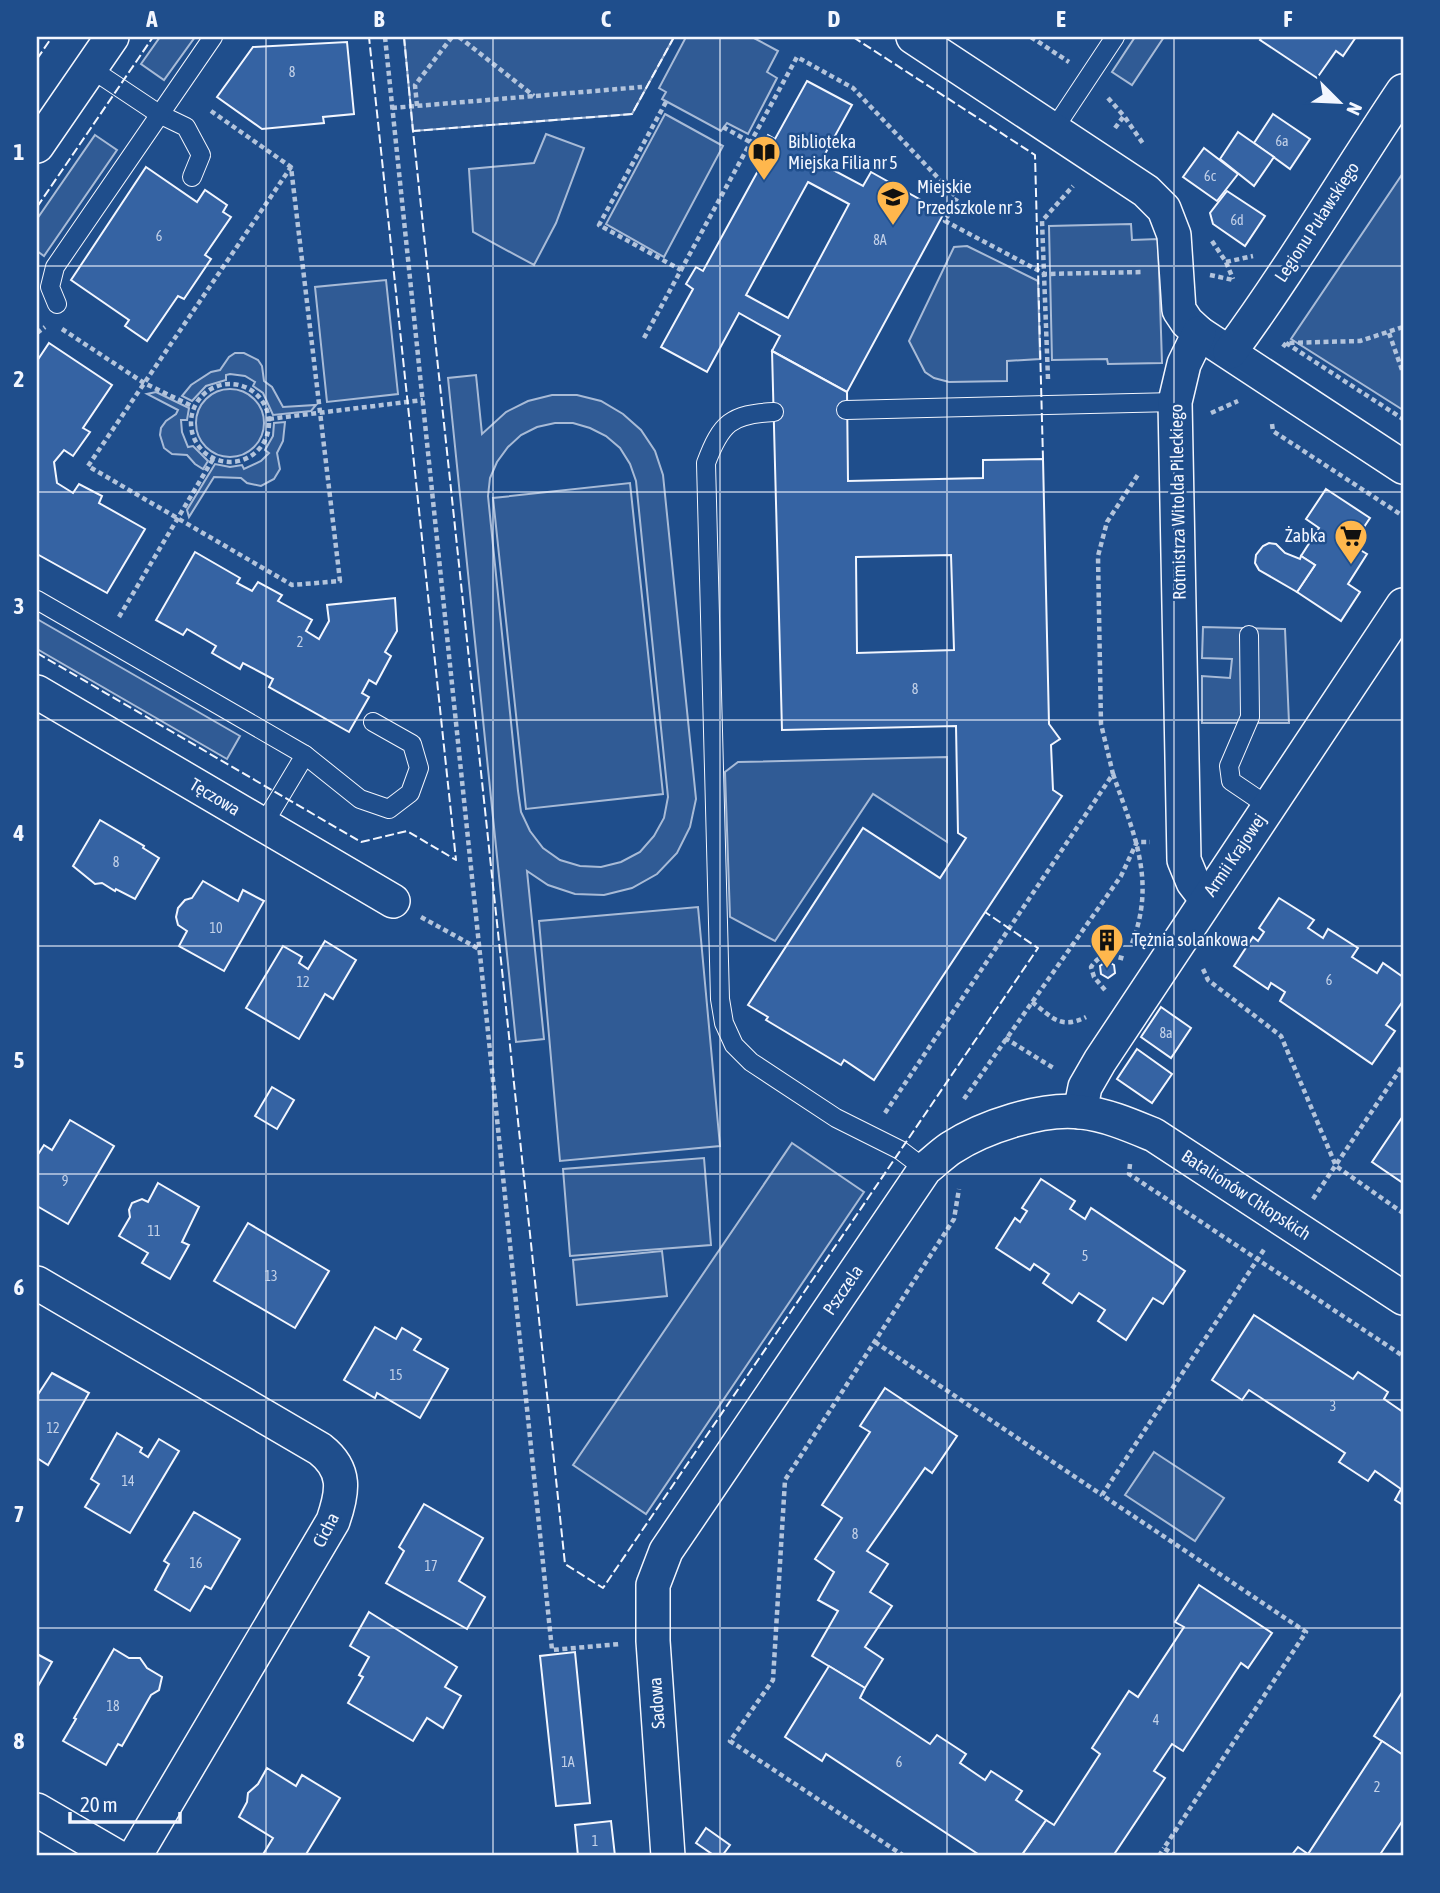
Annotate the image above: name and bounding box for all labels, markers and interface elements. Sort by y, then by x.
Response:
text: A [145,6,158,32]
text: B [374,6,385,32]
text: C [601,6,612,32]
text: D [828,6,841,32]
text: E [1056,6,1066,32]
text: F [1283,6,1293,32]
house number: 8 [289,64,296,80]
north arrow [1304,66,1374,136]
text: N [1342,99,1367,119]
place label: Biblioteka Miejska Filia nr 5 [788,131,898,173]
library icon: Biblioteka Miejska Filia nr 5 [745,133,783,182]
house number: 6a [1275,133,1289,149]
text: 1 [14,139,25,165]
street label: Legionu Puławskiego [1270,158,1363,286]
house number: 6c [1204,168,1217,184]
place label: Miejskie Przedszkole nr 3 [917,176,1023,218]
school or university icon: Miejskie Przedszkole nr 3 [874,178,912,227]
house number: 6d [1230,212,1244,228]
house number: 6 [156,228,163,244]
house number: 8A [873,232,887,248]
text: 2 [14,366,24,392]
street label: Rotmistrza Witolda Pileckiego [1165,404,1190,600]
supermarket icon: Żabka [1332,517,1370,566]
place label: Żabka [1285,525,1326,546]
text: 3 [14,593,24,619]
house number: 2 [297,634,303,650]
house number: 8 [912,681,919,697]
street label: Tęczowa [186,773,244,820]
street label: Armii Krajowej [1199,809,1270,900]
text: 4 [13,820,25,846]
house number: 8 [113,854,120,870]
house number: 10 [209,920,223,936]
building icon: Tężnia solankowa [1088,921,1126,970]
place label: Tężnia solankowa [1132,929,1249,950]
house number: 6 [1326,972,1333,988]
house number: 12 [296,974,310,990]
house number: 8a [1159,1025,1173,1041]
text: 5 [14,1047,25,1073]
street label: Batalionów Chłopskich [1178,1145,1315,1244]
house number: 9 [62,1173,68,1189]
house number: 11 [147,1223,161,1239]
house number: 5 [1082,1248,1088,1264]
street label: Pszczela [818,1261,867,1319]
house number: 13 [264,1268,278,1284]
text: 6 [14,1274,25,1300]
house number: 15 [389,1367,403,1383]
house number: 3 [1330,1398,1336,1414]
house number: 12 [46,1420,60,1436]
house number: 14 [121,1473,135,1489]
text: 7 [14,1501,24,1527]
street label: Cicha [308,1509,343,1551]
house number: 8 [852,1526,859,1542]
house number: 16 [189,1555,203,1571]
house number: 17 [424,1558,438,1574]
street label: Sadowa [644,1677,669,1730]
house number: 18 [106,1698,120,1714]
house number: 4 [1153,1712,1160,1728]
text: 8 [14,1728,25,1754]
house number: 1A [561,1754,575,1770]
house number: 6 [896,1754,903,1770]
house number: 2 [1374,1779,1380,1795]
scale bar [70,1781,180,1825]
text: 20 m [80,1792,118,1816]
house number: 1 [592,1833,598,1849]

